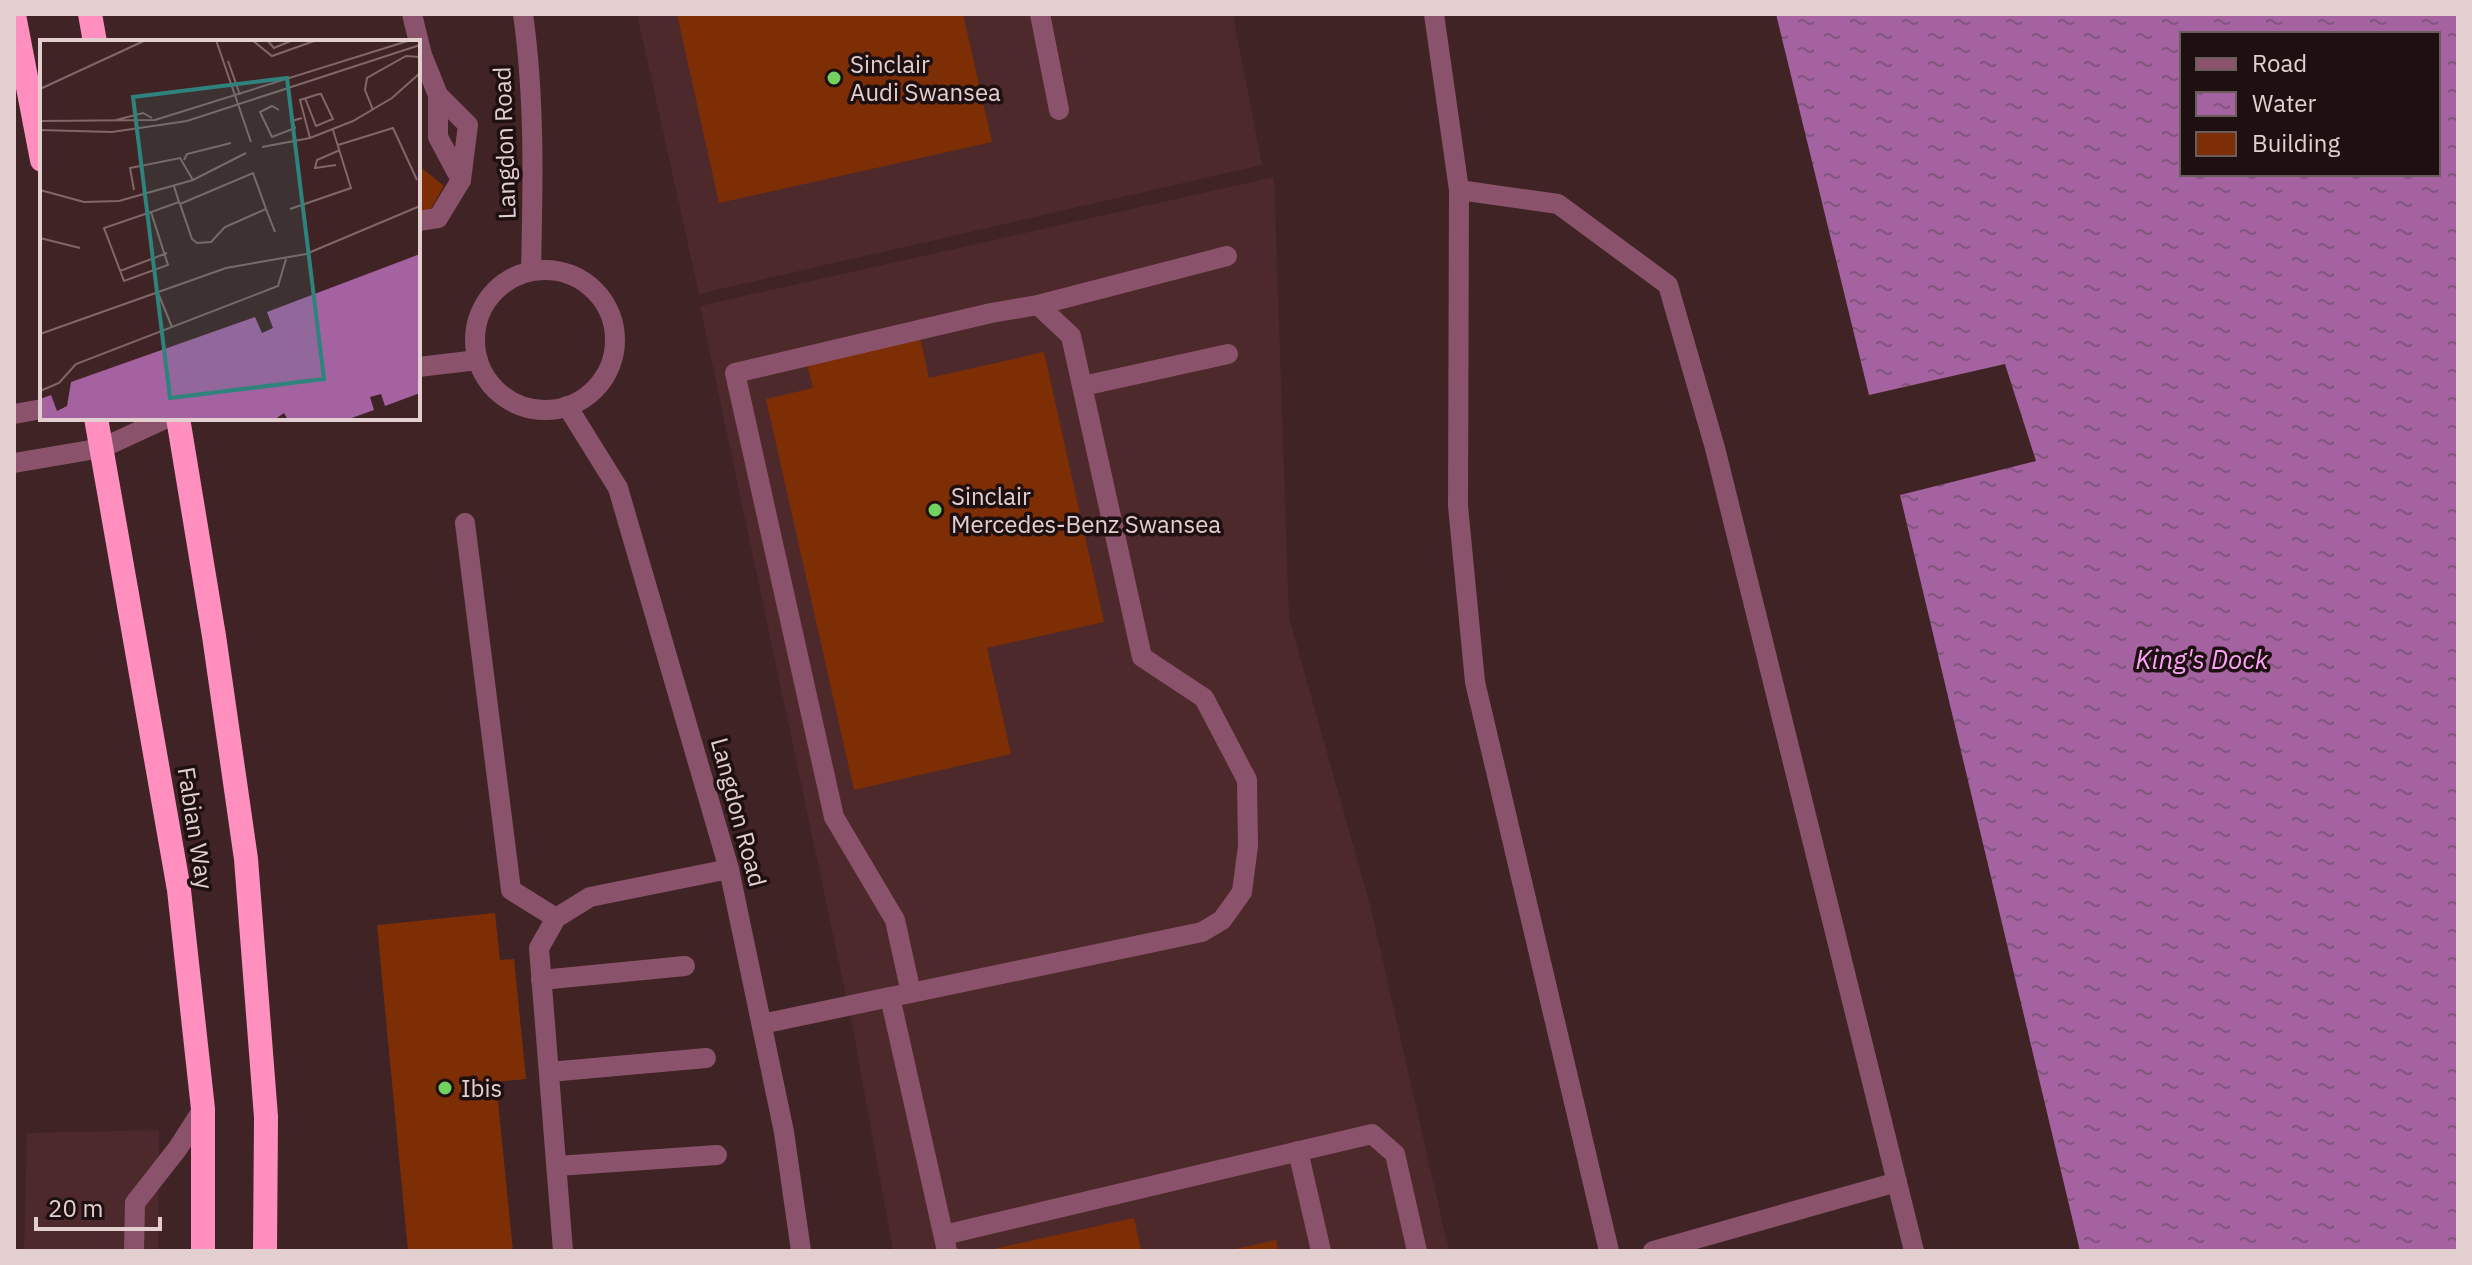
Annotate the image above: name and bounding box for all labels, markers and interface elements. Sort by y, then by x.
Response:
legend [2180,32,2440,176]
inset map [40,40,420,420]
text: Road [2252,47,2307,79]
place label: Sinclair Audi Swansea [850,48,1001,108]
street label: Langdon Road [485,66,523,220]
marker: Sinclair Audi Swansea [825,69,843,87]
text: Water [2252,87,2316,119]
text: Building [2252,127,2340,159]
place label: Sinclair Mercedes-Benz Swansea [951,480,1221,540]
marker: Sinclair Mercedes-Benz Swansea [926,501,944,519]
water label: King's Dock [2136,642,2269,676]
street label: Langdon Road [704,734,774,890]
street label: Fabian Way [171,765,221,891]
place label: Ibis [461,1072,502,1104]
marker: Ibis [436,1079,454,1097]
scale bar [36,1181,160,1231]
text: 20 m [48,1192,103,1224]

